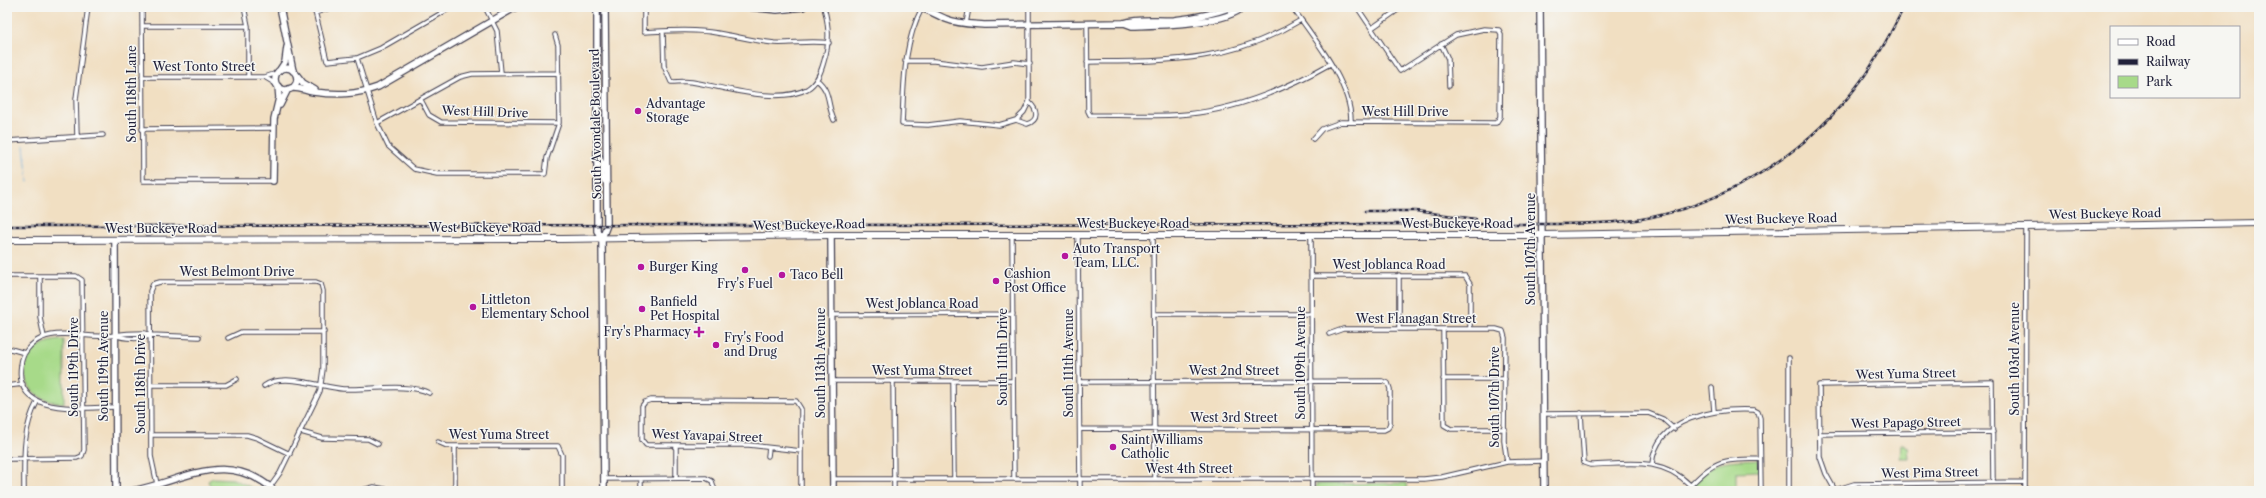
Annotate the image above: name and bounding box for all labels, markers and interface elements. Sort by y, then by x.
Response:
legend [2110,26,2240,98]
text: Road [2146,34,2176,49]
street label: South 118th Lane [124,45,139,143]
street label: South Avondale Boulevard [587,48,604,199]
text: Railway [2146,54,2191,69]
street label: West Tonto Street [152,59,256,74]
text: Park [2146,74,2173,89]
place label: Advantage Storage [645,96,706,125]
street label: West Hill Drive [440,102,529,121]
street label: West Hill Drive [1361,104,1449,119]
marker: Advantage Storage [633,106,643,116]
street label: South 107th Avenue [1523,192,1538,305]
street label: West Buckeye Road [2048,205,2162,222]
street label: West Buckeye Road [1724,210,1838,227]
street label: West Buckeye Road [752,216,866,233]
street label: West Buckeye Road [1076,216,1190,231]
street label: West Buckeye Road [1400,216,1514,231]
street label: West Buckeye Road [428,220,542,235]
street label: West Buckeye Road [104,221,218,236]
place label: Auto Transport Team, LLC. [1072,241,1161,270]
marker: Auto Transport Team, LLC. [1060,251,1070,261]
street label: West Joblanca Road [1332,257,1446,272]
place label: Burger King [649,259,718,274]
marker: Burger King [636,262,646,272]
street label: West Belmont Drive [179,264,295,279]
marker: Fry's Fuel [740,265,750,275]
place label: Cashion Post Office [1004,266,1066,295]
place label: Taco Bell [790,267,844,282]
marker: Taco Bell [777,270,787,280]
place label: Fry's Fuel [717,276,773,291]
marker: Cashion Post Office [991,276,1001,286]
place label: Littleton Elementary School [481,292,590,321]
place label: Banfield Pet Hospital [650,294,720,323]
street label: West Joblanca Road [865,296,979,311]
marker: Littleton Elementary School [468,302,478,312]
street label: South 103rd Avenue [2007,302,2022,416]
marker: Banfield Pet Hospital [637,304,647,314]
street label: South 109th Avenue [1293,306,1308,420]
street label: South 113th Avenue [813,307,828,418]
street label: South 111th Drive [995,308,1010,406]
street label: South 111th Avenue [1061,308,1076,418]
street label: South 119th Avenue [96,310,111,422]
street label: West Flanagan Street [1355,311,1477,326]
street label: South 119th Drive [66,317,81,417]
place label: Fry's Pharmacy [603,324,691,339]
marker: Fry's Pharmacy [694,327,704,337]
place label: Fry's Food and Drug [724,330,784,359]
street label: South 118th Drive [133,334,148,434]
marker: Fry's Food and Drug [711,340,721,350]
street label: South 107th Drive [1487,346,1502,448]
street label: West Yuma Street [871,363,973,378]
street label: West 2nd Street [1188,363,1280,378]
street label: West Yuma Street [1855,365,1957,382]
street label: West 3rd Street [1189,410,1278,425]
street label: West Papago Street [1850,414,1962,431]
street label: West Yavapai Street [650,426,764,445]
street label: West Yuma Street [448,427,550,442]
place label: Saint Williams Catholic [1121,432,1203,461]
marker: Saint Williams Catholic [1108,442,1118,452]
street label: West 4th Street [1144,461,1233,476]
street label: West Pima Street [1880,464,1980,481]

